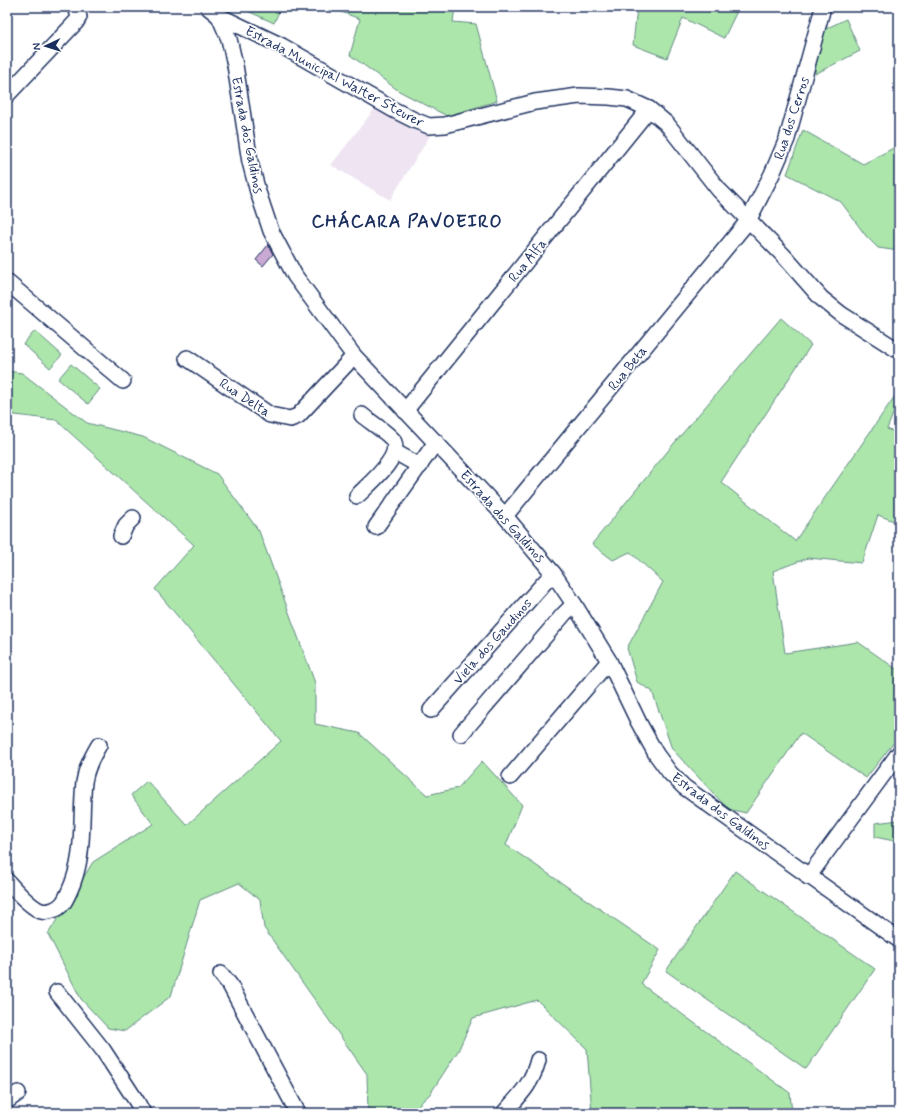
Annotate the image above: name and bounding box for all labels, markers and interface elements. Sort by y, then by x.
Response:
street label: Estrada Municipal Walter Steurer [242,22,428,132]
north arrow [26,26,66,66]
text: N [30,42,44,51]
street label: Estrada dos Galdinos [227,75,267,196]
street label: Rua dos Cerros [770,75,814,162]
district label: CHÁCARA PAVOEIRO [311,210,503,234]
street label: Rua Alfa [505,235,551,286]
street label: Rua Beta [604,343,651,395]
street label: Rua Delta [215,375,274,421]
street label: Estrada dos Galdinos [456,467,549,567]
street label: Viela dos Gaudinos [449,595,536,689]
street label: Estrada dos Galdinos [668,769,774,855]

